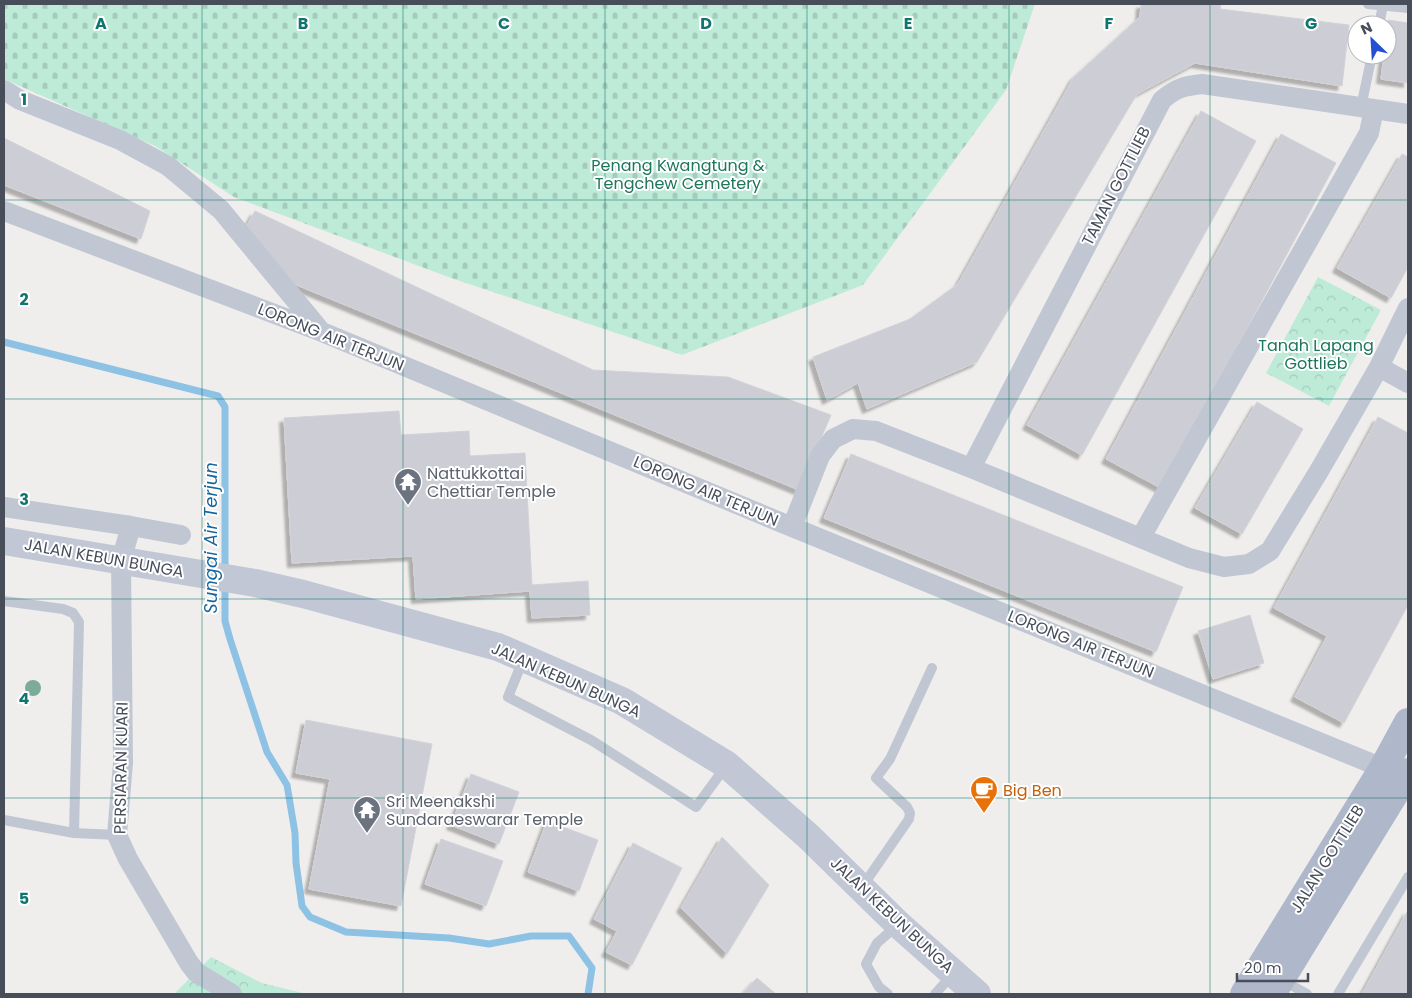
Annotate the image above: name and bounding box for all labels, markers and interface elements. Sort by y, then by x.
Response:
text: A [95,12,107,35]
text: B [298,12,308,35]
text: C [498,12,510,35]
text: D [700,12,712,35]
text: E [904,12,912,35]
text: F [1105,12,1114,35]
text: G [1305,12,1317,35]
north arrow [1347,15,1397,65]
text: N [1358,17,1376,40]
text: 1 [21,88,27,111]
street label: TAMAN GOTTLIEB [1076,122,1156,249]
park label: Penang Kwangtung & Tengchew Cemetery [591,154,765,195]
text: 2 [19,288,29,311]
street label: LORONG AIR TERJUN [255,297,407,377]
park label: Tanah Lapang Gottlieb [1258,334,1374,375]
street label: LORONG AIR TERJUN [630,450,782,532]
water label: Sungai Air Terjun [198,462,223,614]
place label: Nattukkottai Chettiar Temple [427,462,556,503]
temple icon: Nattukkottai Chettiar Temple [393,467,423,506]
text: 3 [19,488,29,511]
street label: JALAN KEBUN BUNGA [22,533,186,583]
street label: LORONG AIR TERJUN [1005,604,1157,684]
street label: JALAN KEBUN BUNGA [488,637,645,723]
text: 4 [19,687,30,710]
street label: PERSIARAN KUARI [108,702,134,834]
cafe icon: Big Ben [969,775,999,814]
place label: Big Ben [1003,779,1062,802]
place label: Sri Meenakshi Sundaraeswarar Temple [386,790,583,831]
temple icon: Sri Meenakshi Sundaraeswarar Temple [352,795,382,834]
street label: JALAN GOTTLIEB [1284,800,1370,918]
street label: JALAN KEBUN BUNGA [825,852,959,979]
text: 5 [19,887,29,910]
scale bar [1237,950,1308,982]
text: 20 m [1244,957,1282,978]

